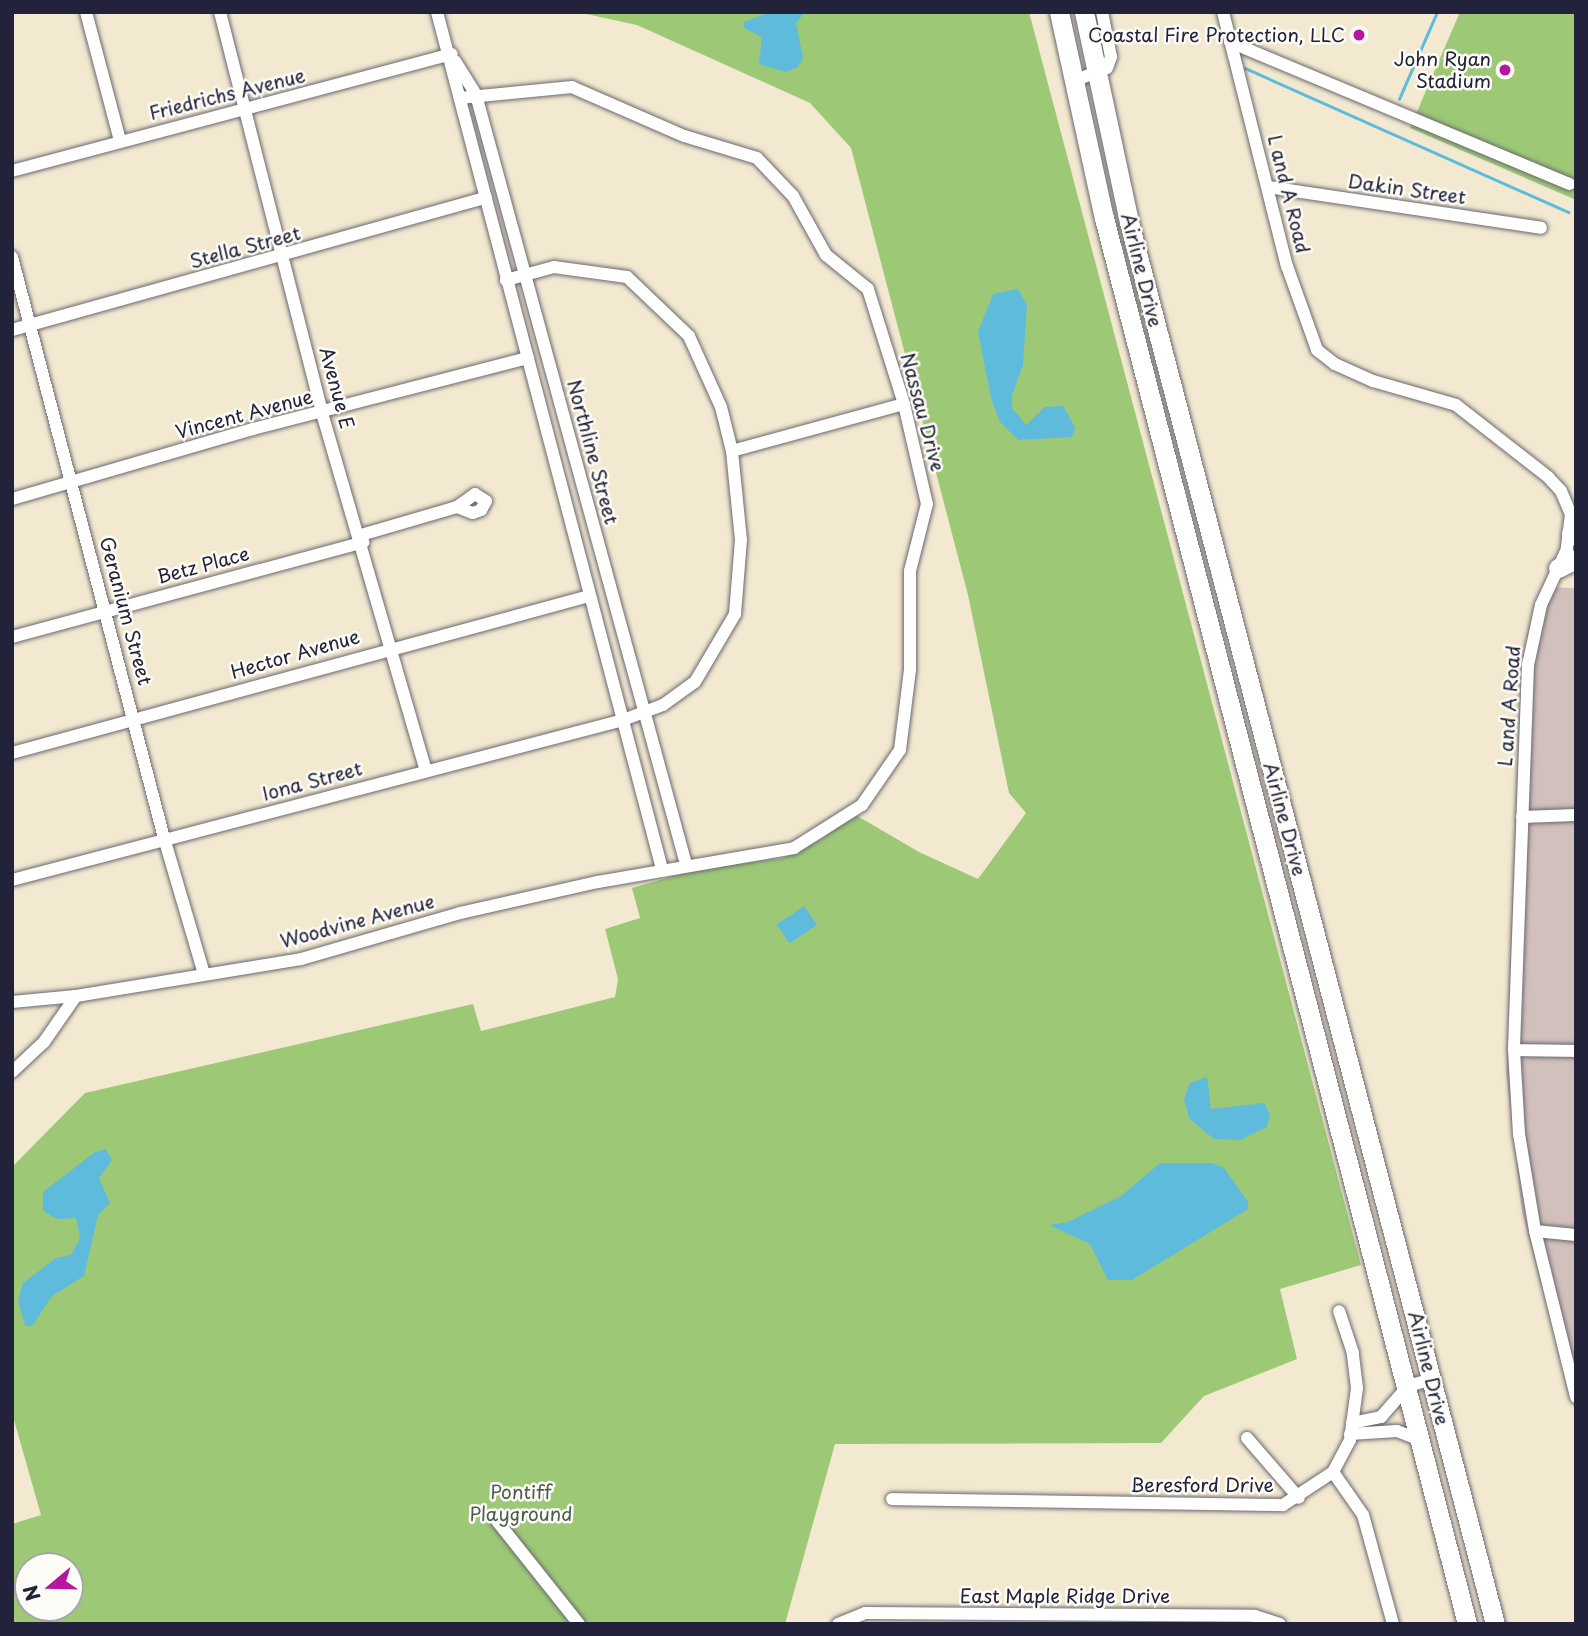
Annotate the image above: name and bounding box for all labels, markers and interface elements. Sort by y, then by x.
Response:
place label: Coastal Fire Protection, LLC [1087,24,1345,46]
marker: Coastal Fire Protection, LLC [1351,27,1367,43]
place label: John Ryan Stadium [1394,48,1491,92]
marker: John Ryan Stadium [1497,62,1513,78]
street label: Friedrichs Avenue [147,64,307,124]
street label: L and A Road [1263,131,1315,257]
street label: Dakin Street [1347,169,1467,209]
street label: Airline Drive [1117,211,1167,329]
street label: Stella Street [187,221,303,273]
street label: Avenue E [315,345,359,431]
street label: Nassau Drive [896,350,950,474]
street label: Northline Street [563,377,623,527]
street label: Vincent Avenue [173,385,315,443]
street label: Geranium Street [95,534,157,688]
street label: Betz Place [154,542,252,588]
street label: Hector Avenue [228,625,362,683]
street label: L and A Road [1493,643,1525,769]
street label: Iona Street [260,757,364,805]
street label: Airline Drive [1259,760,1311,878]
street label: Woodvine Avenue [277,889,437,953]
street label: Airline Drive [1404,1309,1454,1427]
street label: Beresford Drive [1130,1474,1274,1496]
park label: Pontiff Playground [470,1481,572,1525]
north arrow [14,1552,84,1622]
text: N [15,1582,47,1605]
street label: East Maple Ridge Drive [958,1585,1172,1607]

